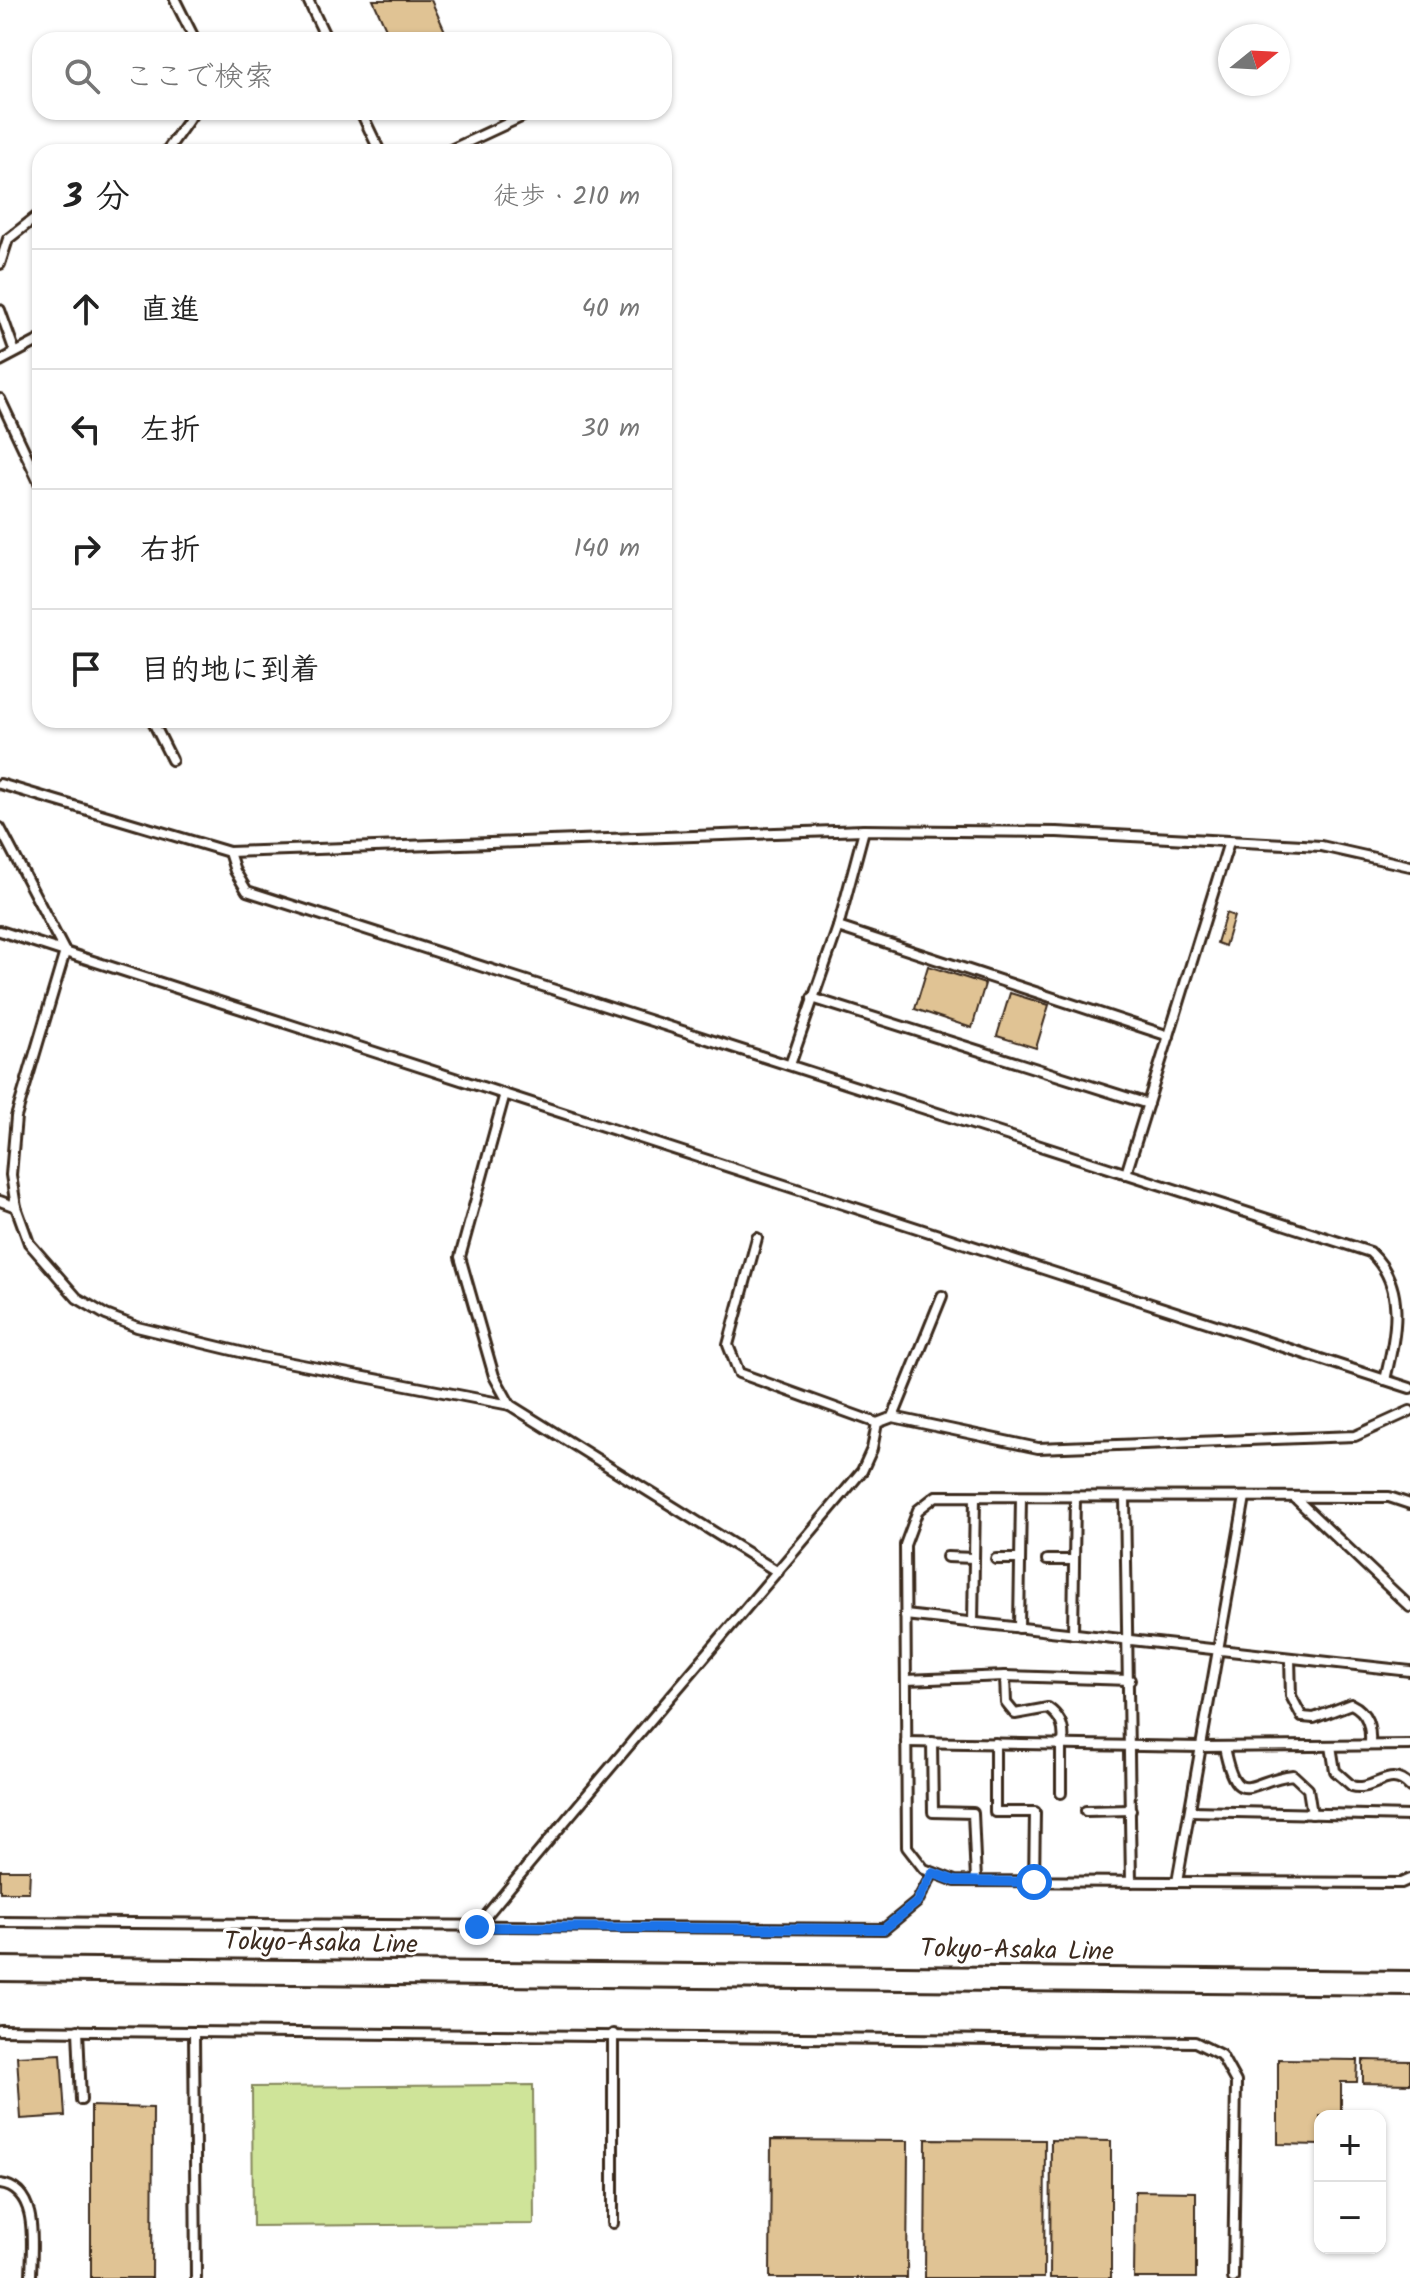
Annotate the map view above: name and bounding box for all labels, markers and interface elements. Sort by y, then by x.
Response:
north arrow [1218,24,1290,96]
search box [32,32,672,120]
icon: search [60,54,104,98]
text: ここで検索 [124,54,274,102]
text: 3 分 [64,171,130,225]
text: 徒歩 · 210 m [494,176,640,218]
icon: ahead [64,287,108,331]
text: 直進 [140,287,200,335]
text: 40 m [582,288,640,330]
icon: left [64,407,108,451]
text: 左折 [140,407,200,455]
text: 30 m [581,408,640,450]
icon: right [64,527,108,571]
text: 右折 [140,527,200,575]
text: 140 m [573,528,640,570]
icon: arrive [64,647,108,691]
text: 目的地に到着 [140,647,320,695]
route start [1016,1864,1052,1900]
route end [459,1909,495,1945]
street label: Tokyo-Asaka Line [224,1921,418,1967]
street label: Tokyo-Asaka Line [920,1928,1114,1974]
map controls [1314,2110,1386,2254]
button: + [1314,2110,1386,2182]
button: − [1314,2182,1386,2254]

